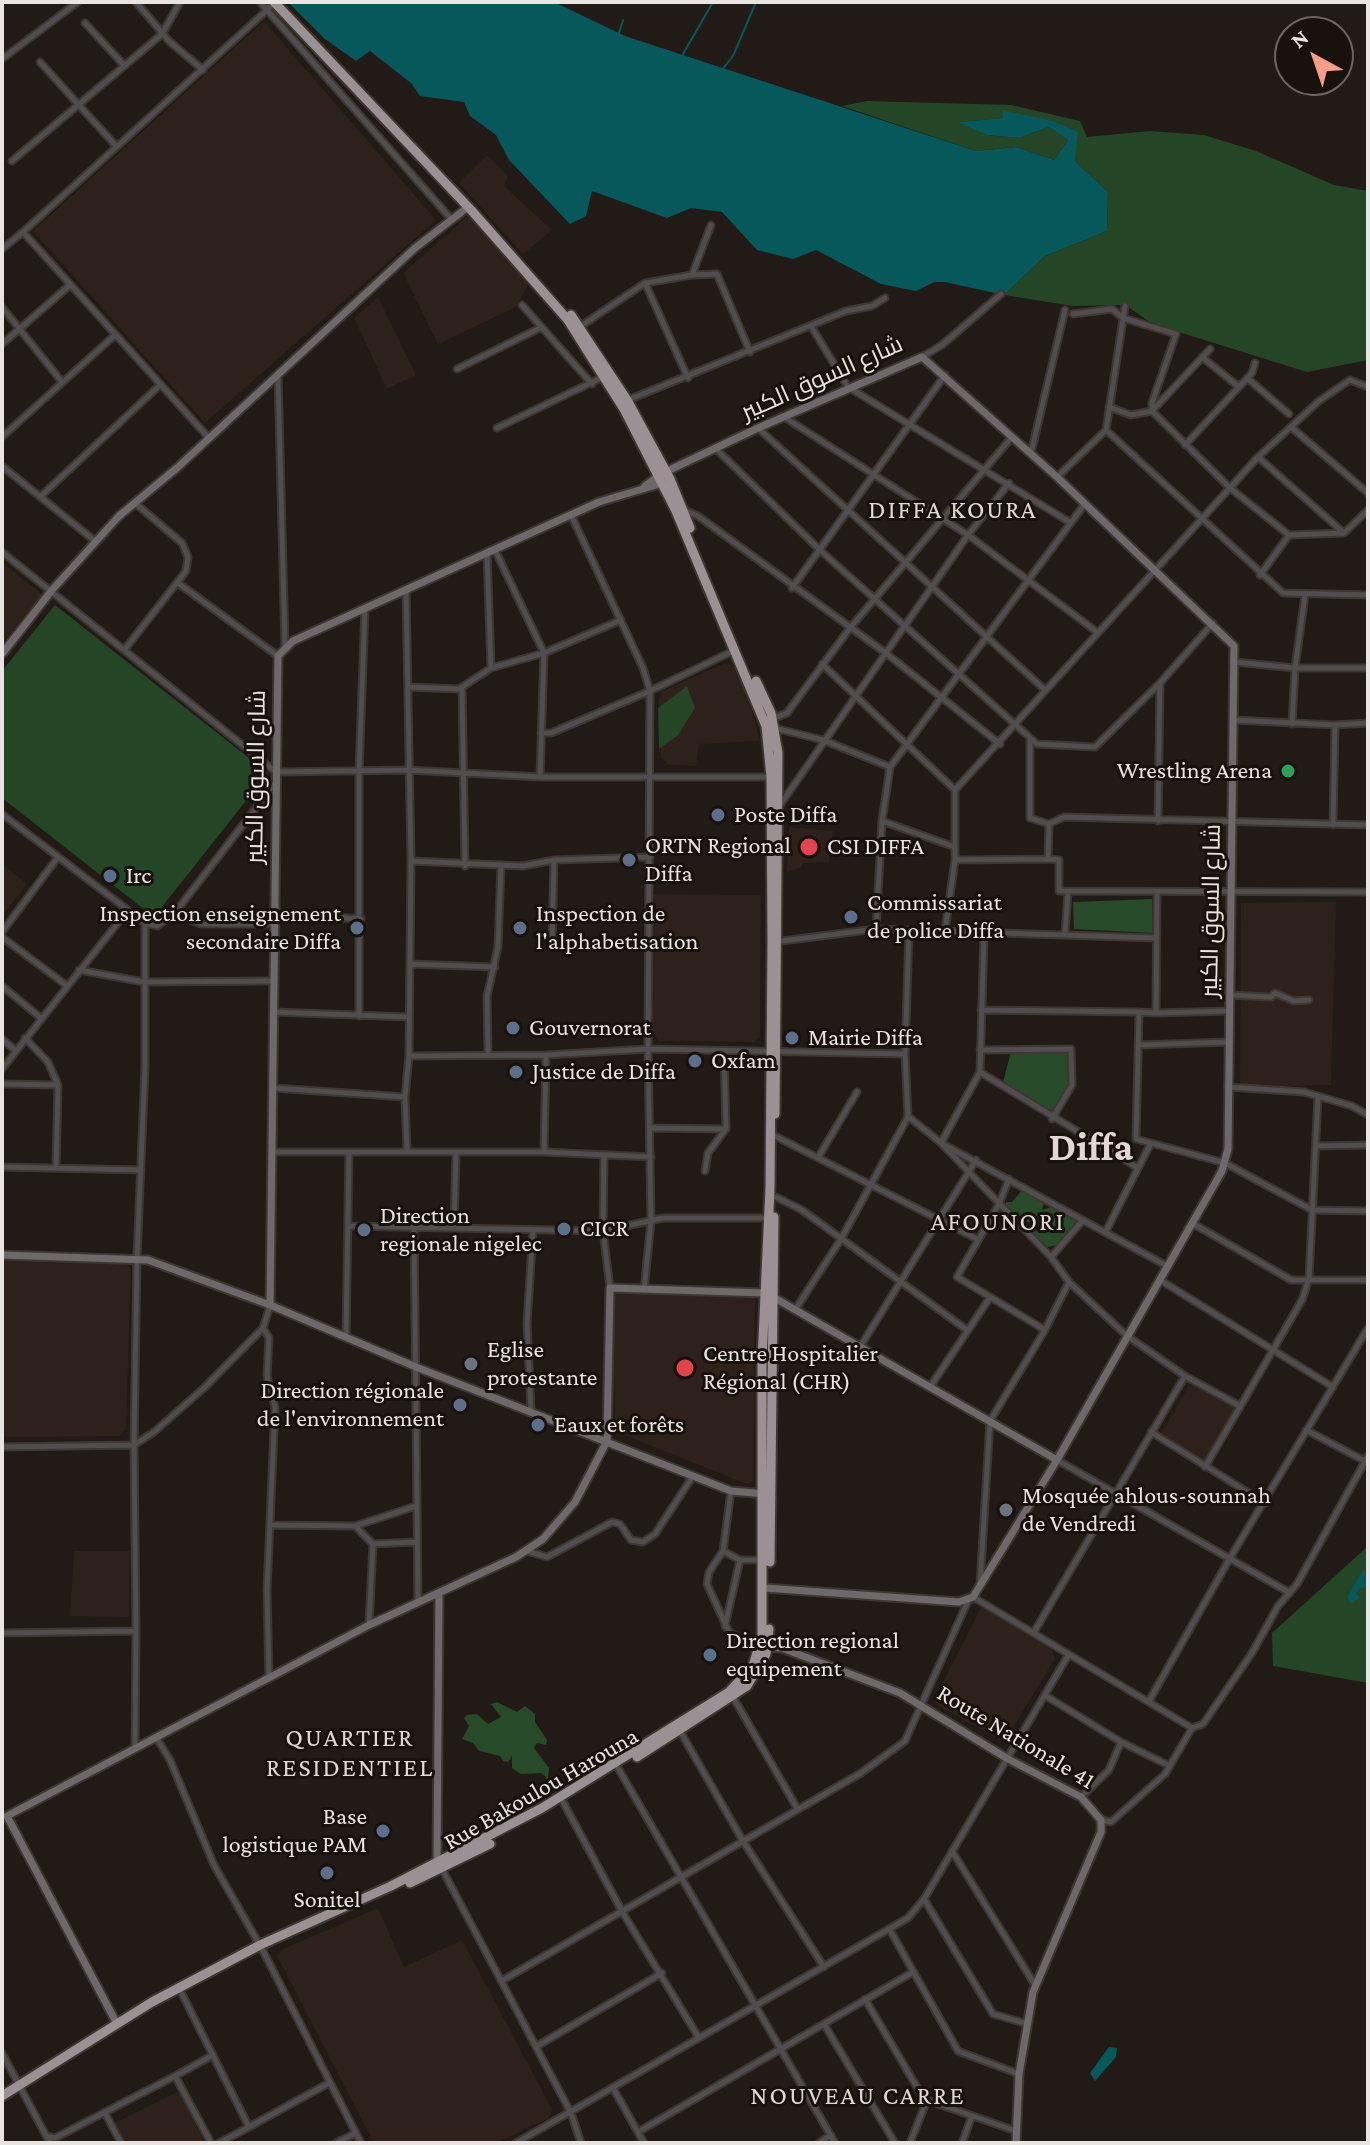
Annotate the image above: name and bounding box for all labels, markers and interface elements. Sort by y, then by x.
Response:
north arrow [1274,16,1354,96]
text: N [1286,24,1313,53]
street label: شارع السوق الكبير [737,329,907,427]
district label: DIFFA KOURA [868,494,1038,526]
street label: شارع السوق الكبير [240,690,272,864]
place label: Wrestling Arena [1117,757,1272,785]
marker: Wrestling Arena [1279,762,1297,780]
place label: Poste Diffa [734,801,837,829]
marker: Poste Diffa [709,806,727,824]
street label: شارع السوق الكبير [1195,824,1227,998]
place label: ORTN Regional Diffa [645,832,791,888]
place label: CSI DIFFA [827,833,924,861]
marker: CSI DIFFA [798,836,820,858]
marker: ORTN Regional Diffa [620,851,638,869]
place label: Irc [126,862,151,890]
marker: Irc [101,867,119,885]
place label: Commissariat de police Diffa [867,889,1004,945]
place label: Inspection enseignement secondaire Diffa [99,900,341,956]
place label: Inspection de l'alphabetisation [536,900,698,956]
marker: Commissariat de police Diffa [842,908,860,926]
marker: Inspection enseignement secondaire Diffa [348,919,366,937]
marker: Inspection de l'alphabetisation [511,919,529,937]
place label: Gouvernorat [529,1014,651,1042]
marker: Gouvernorat [504,1019,522,1037]
place label: Mairie Diffa [808,1024,923,1052]
marker: Mairie Diffa [783,1029,801,1047]
place label: Oxfam [711,1047,776,1075]
marker: Oxfam [686,1052,704,1070]
place label: Justice de Diffa [532,1058,676,1086]
marker: Justice de Diffa [507,1063,525,1081]
district label: Diffa [1049,1124,1133,1172]
place label: Direction regionale nigelec [380,1202,542,1258]
district label: AFOUNORI [931,1206,1065,1238]
place label: CICR [580,1215,629,1243]
marker: CICR [555,1220,573,1238]
marker: Direction regionale nigelec [355,1221,373,1239]
place label: Eglise protestante [487,1336,597,1392]
place label: Centre Hospitalier Régional (CHR) [703,1340,878,1396]
marker: Eglise protestante [462,1355,480,1373]
marker: Centre Hospitalier Régional (CHR) [674,1357,696,1379]
place label: Direction régionale de l'environnement [257,1377,444,1433]
marker: Direction régionale de l'environnement [451,1396,469,1414]
place label: Eaux et forêts [554,1411,684,1439]
marker: Eaux et forêts [529,1416,547,1434]
place label: Mosquée ahlous-sounnah de Vendredi [1022,1482,1271,1538]
marker: Mosquée ahlous-sounnah de Vendredi [997,1501,1015,1519]
place label: Direction regional equipement [726,1627,899,1683]
marker: Direction regional equipement [701,1646,719,1664]
street label: Route Nationale 41 [932,1679,1100,1795]
district label: QUARTIER RESIDENTIEL [266,1722,434,1784]
street label: Rue Bakoulou Harouna [439,1722,643,1856]
place label: Base logistique PAM [222,1803,367,1859]
marker: Base logistique PAM [374,1822,392,1840]
marker: Sonitel [318,1864,336,1882]
place label: Sonitel [294,1886,360,1914]
district label: NOUVEAU CARRE [750,2080,966,2112]

